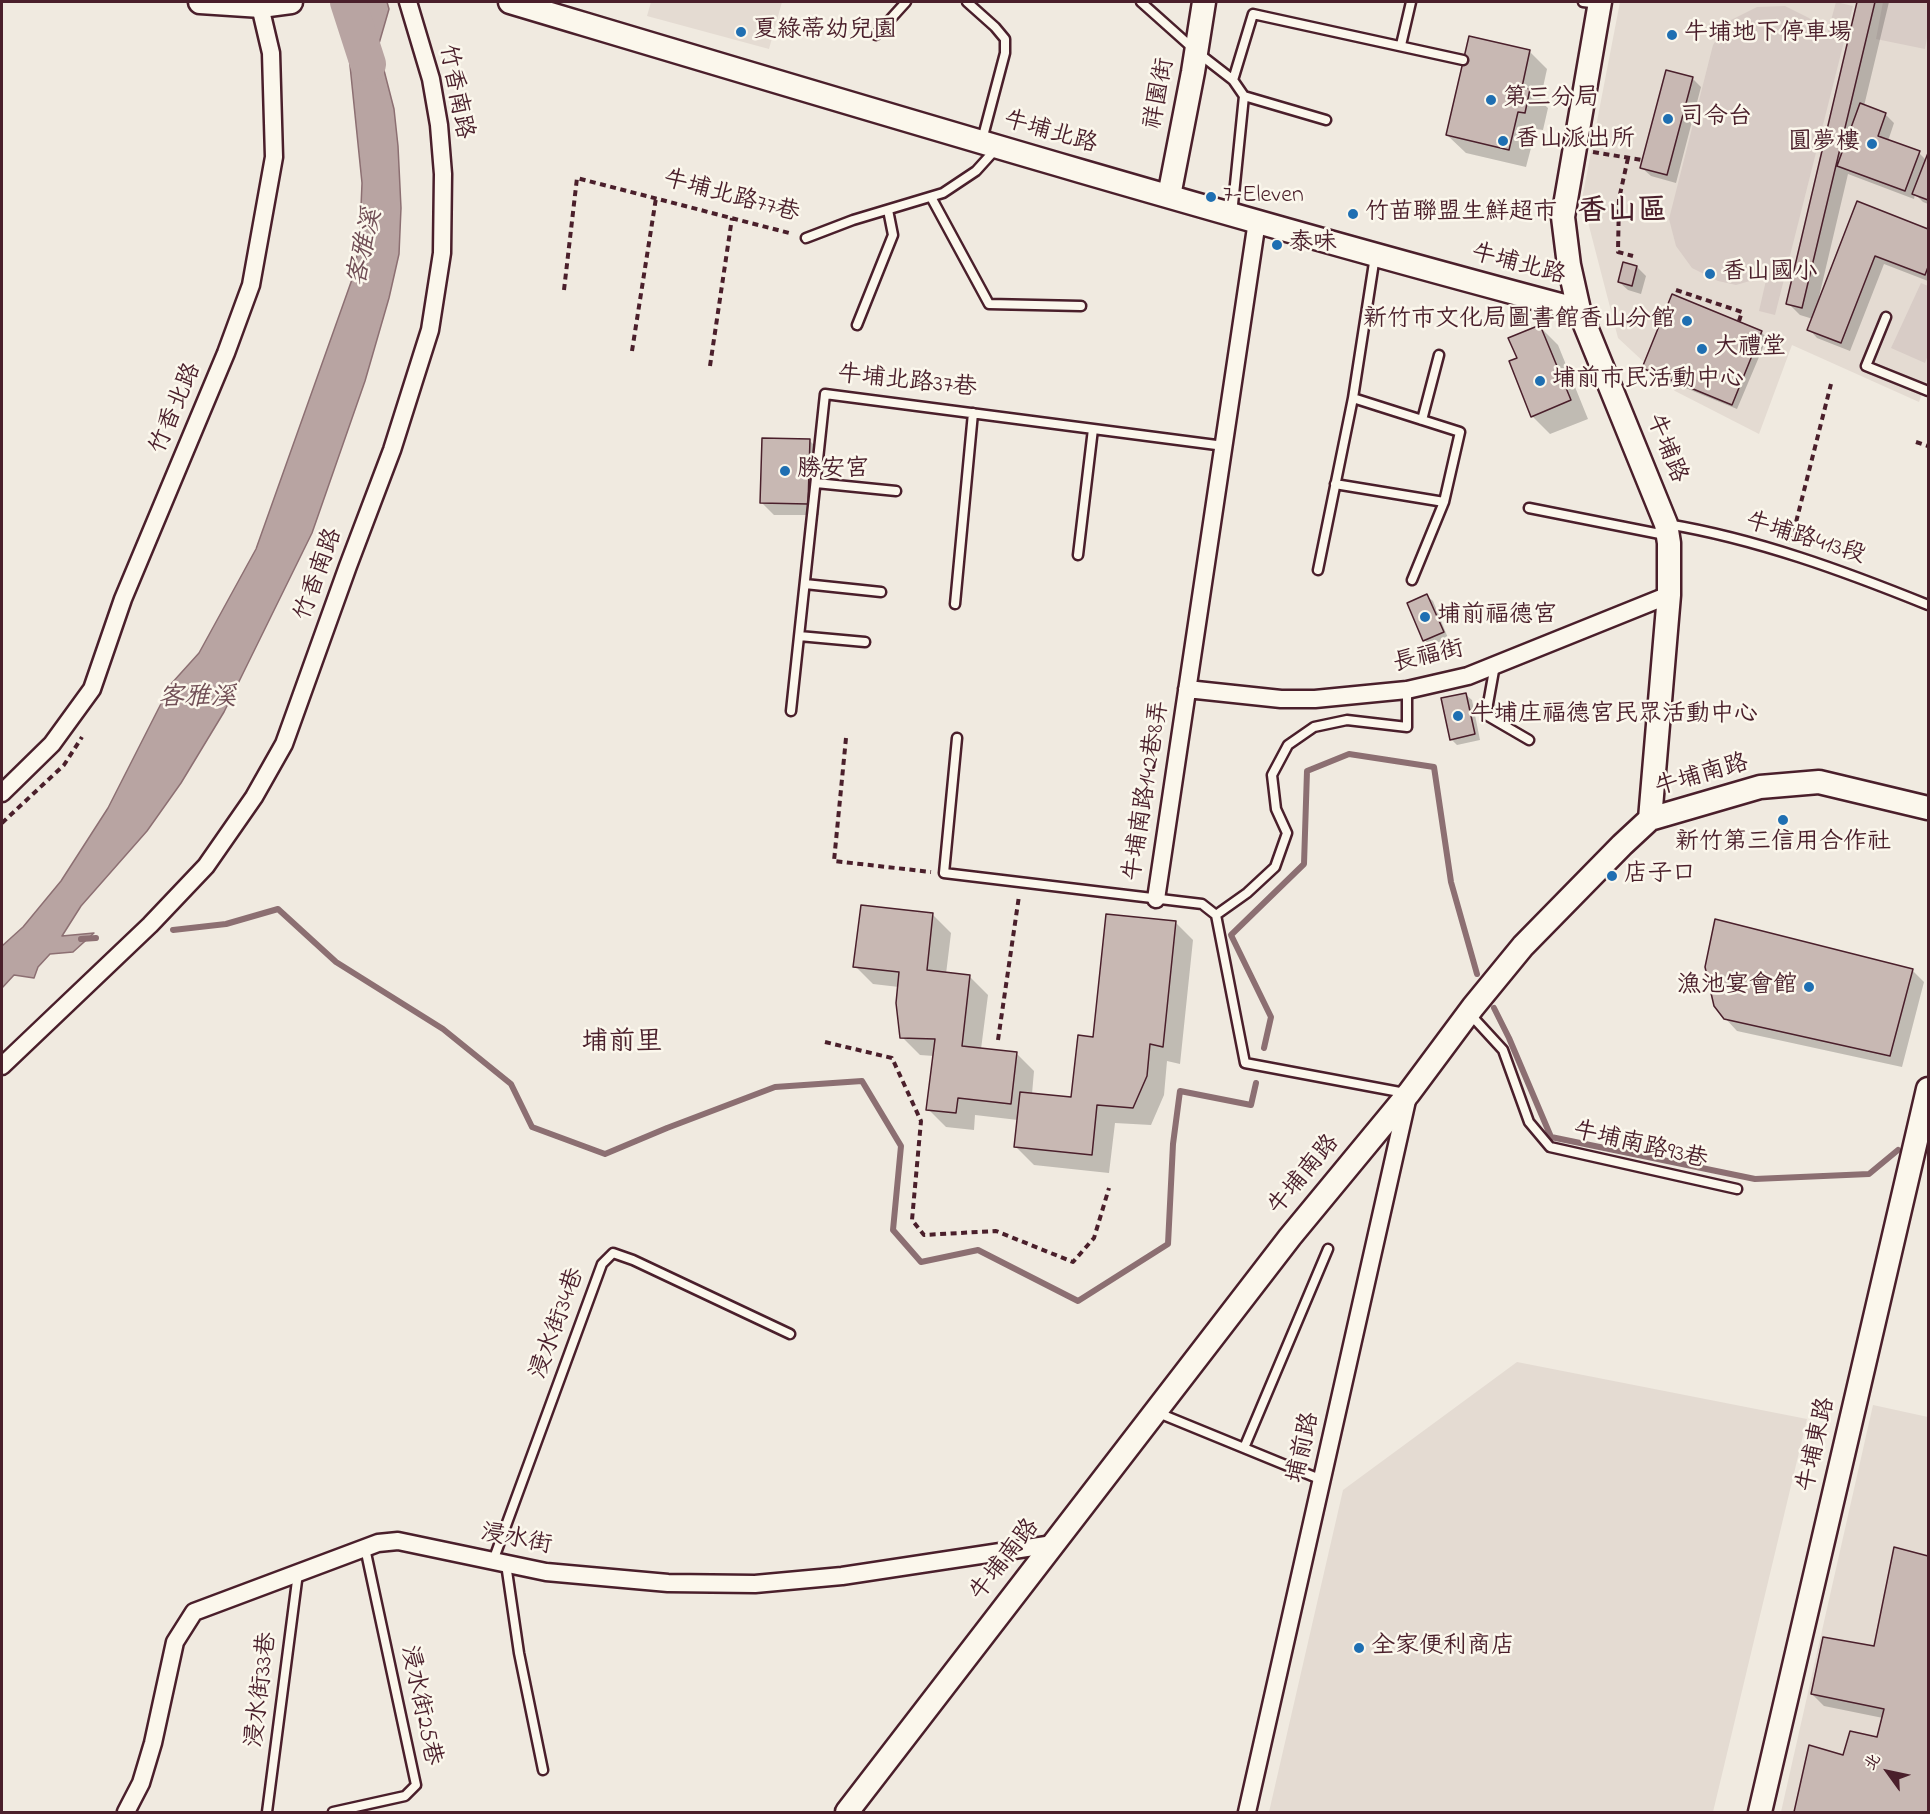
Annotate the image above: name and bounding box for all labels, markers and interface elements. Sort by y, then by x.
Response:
place label: 夏綠蒂幼兒園 [753,18,897,46]
place label: 牛埔地下停車場 [1684,21,1852,49]
marker: 夏綠蒂幼兒園 [734,25,748,39]
marker: 牛埔地下停車場 [1665,28,1679,42]
street label: 竹香南路 [431,42,477,142]
street label: 祥園街 [1140,56,1182,132]
place label: 第三分局 [1503,86,1599,114]
marker: 第三分局 [1484,93,1498,107]
place label: 司令台 [1680,105,1752,133]
street label: 牛埔北路 [1000,107,1100,161]
marker: 司令台 [1661,112,1675,126]
place label: 香山派出所 [1515,127,1635,155]
place label: 圓夢樓 [1788,130,1860,158]
marker: 香山派出所 [1496,134,1510,148]
marker: 圓夢樓 [1865,137,1879,151]
street label: 牛埔北路77巷 [660,166,802,230]
place label: 7-Eleven [1223,183,1304,211]
marker: 7-Eleven [1204,190,1218,204]
district label: 香山區 [1577,196,1667,232]
place label: 竹苗聯盟生鮮超市 [1365,200,1557,228]
water label: 客雅溪 [343,206,391,290]
marker: 竹苗聯盟生鮮超市 [1346,207,1360,221]
place label: 泰味 [1289,231,1337,259]
marker: 泰味 [1270,238,1284,252]
street label: 牛埔北路 [1468,240,1568,292]
place label: 香山國小 [1722,260,1818,288]
marker: 香山國小 [1703,267,1717,281]
place label: 新竹市文化局圖書館香山分館 [1363,307,1675,335]
marker: 新竹市文化局圖書館香山分館 [1680,314,1694,328]
place label: 大禮堂 [1714,335,1786,363]
marker: 大禮堂 [1695,342,1709,356]
street label: 竹香北路 [145,359,209,459]
street label: 牛埔北路37巷 [836,361,978,405]
place label: 埔前市民活動中心 [1552,367,1744,395]
marker: 埔前市民活動中心 [1533,374,1547,388]
street label: 牛埔路 [1638,410,1692,488]
place label: 勝安宮 [797,457,869,485]
marker: 勝安宮 [778,464,792,478]
street label: 牛埔路413段 [1742,508,1868,572]
street label: 竹香南路 [290,525,350,625]
place label: 埔前福德宮 [1437,603,1557,631]
marker: 埔前福德宮 [1418,610,1432,624]
street label: 長福街 [1391,636,1467,680]
water label: 客雅溪 [158,684,236,716]
street label: 牛埔南路142巷8弄 [1120,699,1176,883]
place label: 牛埔庄福德宮民眾活動中心 [1470,702,1758,730]
marker: 牛埔庄福德宮民眾活動中心 [1451,709,1465,723]
street label: 牛埔南路 [1652,750,1752,804]
marker: 新竹第三信用合作社 [1776,813,1790,827]
place label: 新竹第三信用合作社 [1675,830,1891,858]
place label: 店子口 [1624,862,1696,890]
marker: 店子口 [1605,869,1619,883]
place label: 漁池宴會館 [1677,973,1797,1001]
marker: 漁池宴會館 [1802,980,1816,994]
district label: 埔前里 [582,1029,662,1061]
street label: 牛埔南路93巷 [1570,1118,1710,1176]
street label: 牛埔南路 [1263,1130,1347,1222]
street label: 浸水街34巷 [526,1265,592,1383]
street label: 牛埔東路 [1793,1395,1843,1495]
street label: 埔前路 [1283,1410,1327,1486]
street label: 牛埔南路 [965,1514,1047,1608]
street label: 浸水街 [478,1520,554,1562]
street label: 浸水街33巷 [242,1631,284,1749]
place label: 全家便利商店 [1371,1634,1515,1662]
marker: 全家便利商店 [1352,1641,1366,1655]
street label: 浸水街25巷 [392,1644,446,1768]
north arrow [1858,1742,1918,1802]
text: 北 [1858,1749,1887,1775]

